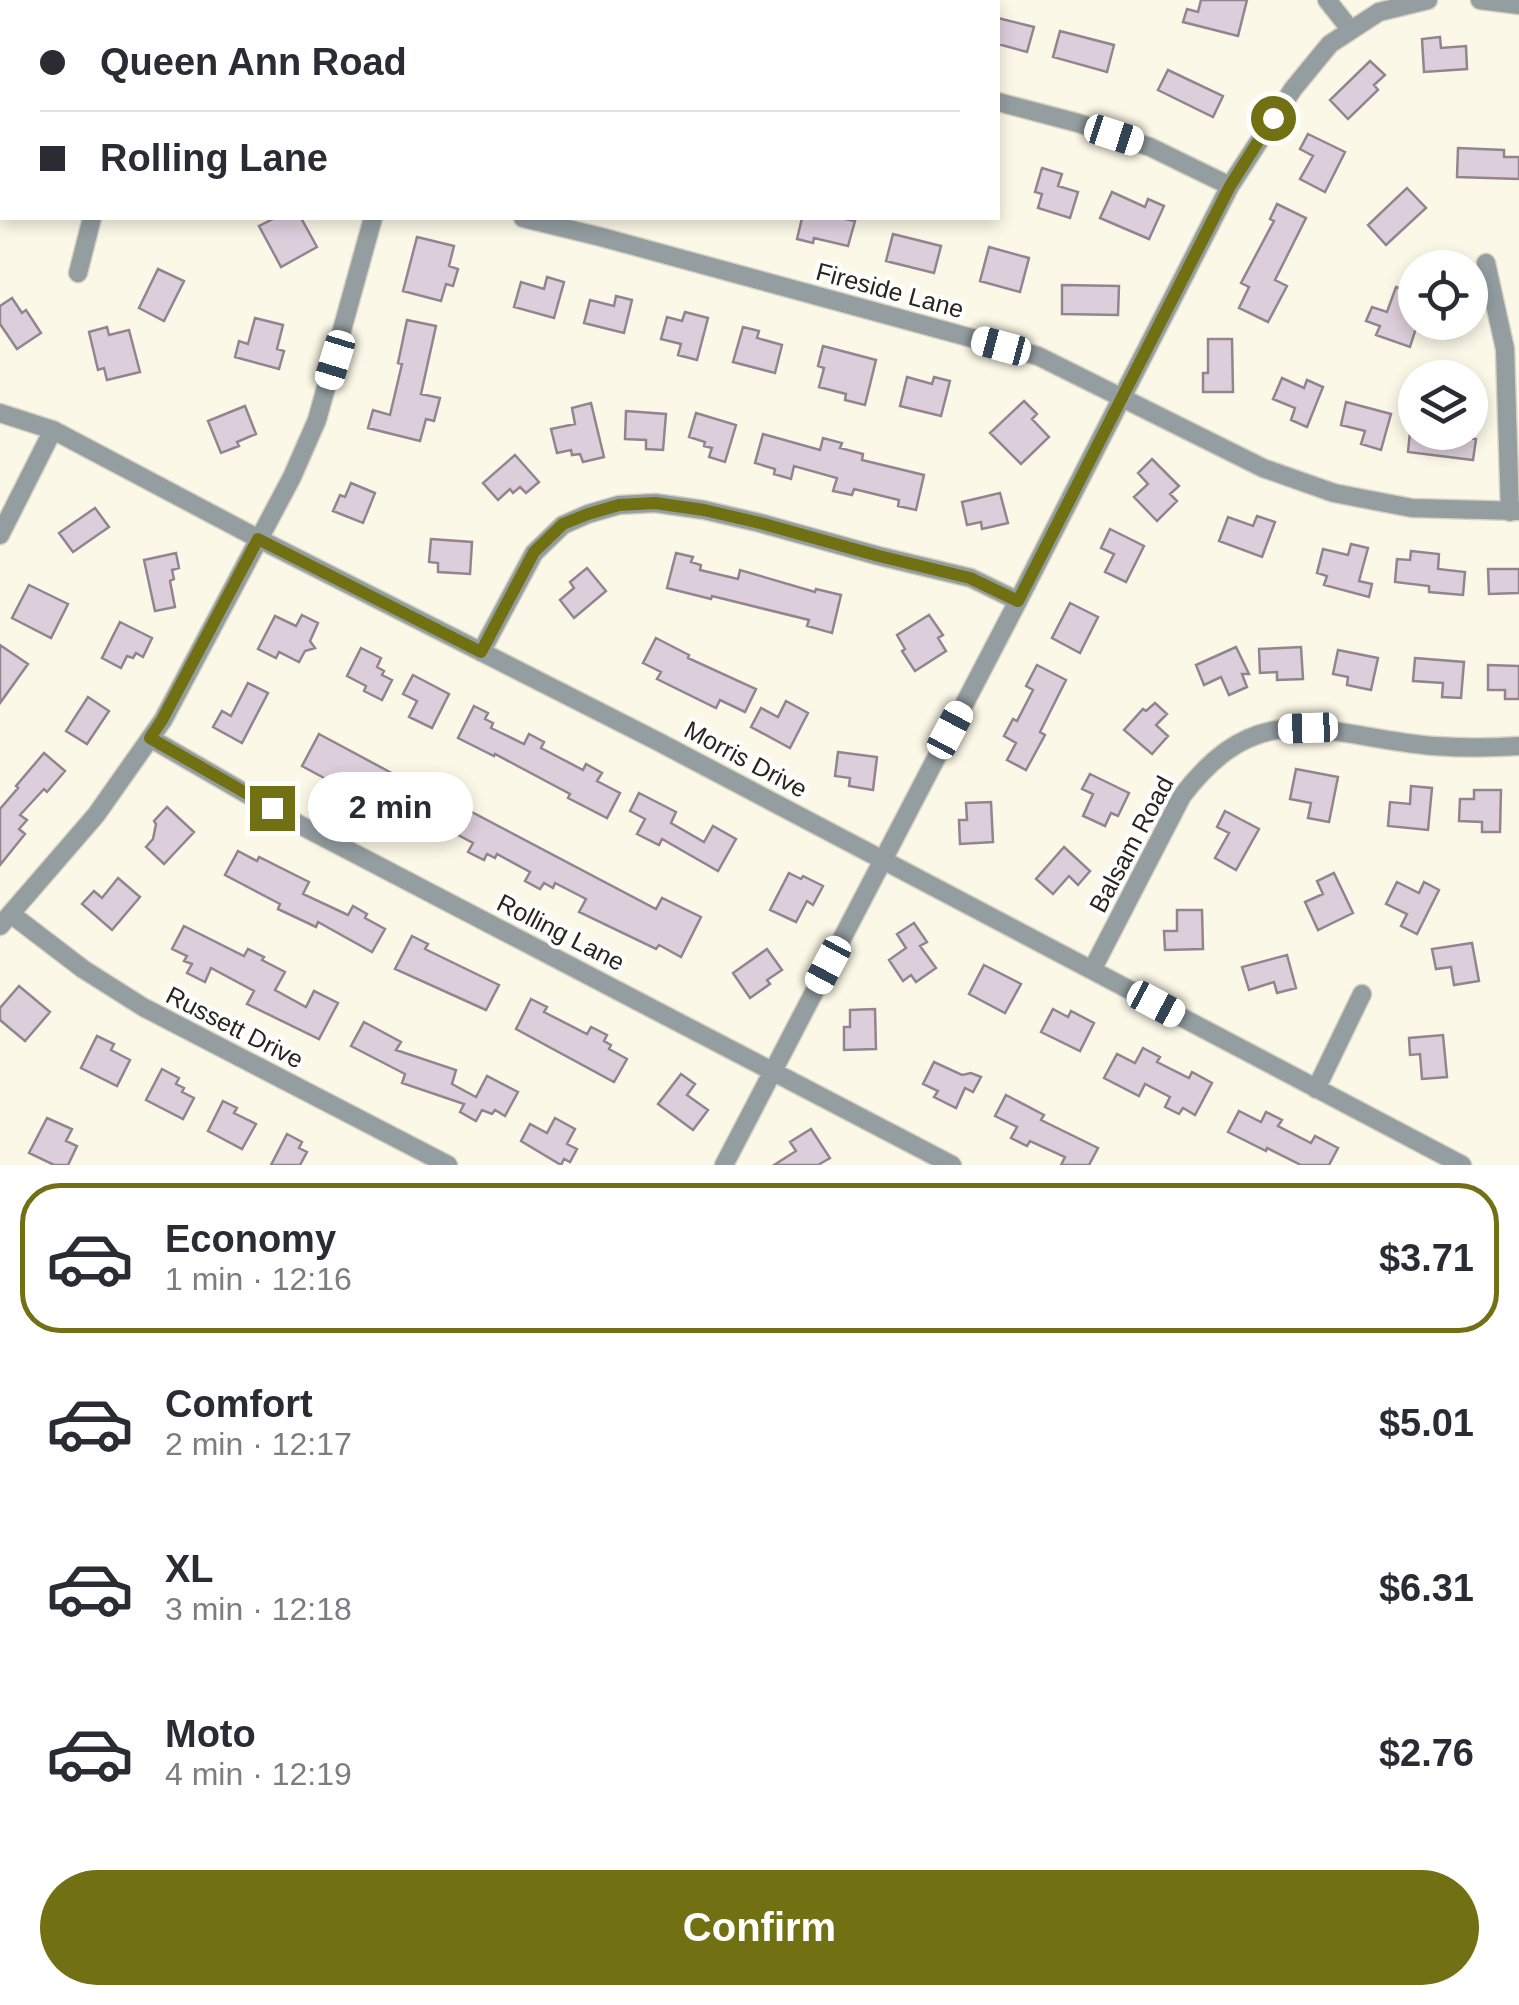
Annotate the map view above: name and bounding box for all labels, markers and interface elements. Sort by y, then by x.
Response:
text: Queen Ann Road [100,41,407,83]
route start [1251,96,1296,141]
car [1081,111,1147,159]
text: Rolling Lane [100,137,328,179]
map controls [1398,250,1488,450]
button: locate [1398,250,1488,340]
street label: Fireside Lane [813,257,967,323]
car [968,324,1034,368]
car [312,327,358,393]
button: layers [1398,360,1488,450]
car [923,696,977,764]
car [1277,712,1339,744]
street label: Morris Drive [680,715,812,803]
street label: Balsam Road [1083,771,1179,917]
callout: 2 min [307,773,472,843]
route end [250,786,295,831]
text: 2 min [349,789,432,825]
street label: Rolling Lane [493,888,629,976]
car [801,931,855,999]
car [1122,977,1190,1031]
street label: Russett Drive [162,980,308,1074]
icon: car [45,1213,135,1303]
text: Economy [165,1218,336,1260]
text: $3.71 [1379,1237,1474,1279]
text: 1 min · 12:16 [165,1261,352,1297]
icon: car [45,1378,135,1468]
text: Comfort [165,1383,313,1425]
text: $5.01 [1379,1402,1474,1444]
text: 2 min · 12:17 [165,1426,352,1462]
icon: car [45,1543,135,1633]
text: XL [165,1548,214,1590]
text: $6.31 [1379,1567,1474,1609]
text: 3 min · 12:18 [165,1591,352,1627]
icon: car [45,1708,135,1798]
text: Moto [165,1713,256,1755]
text: $2.76 [1379,1732,1474,1774]
text: 4 min · 12:19 [165,1756,352,1792]
button: Confirm [40,1870,1479,1985]

